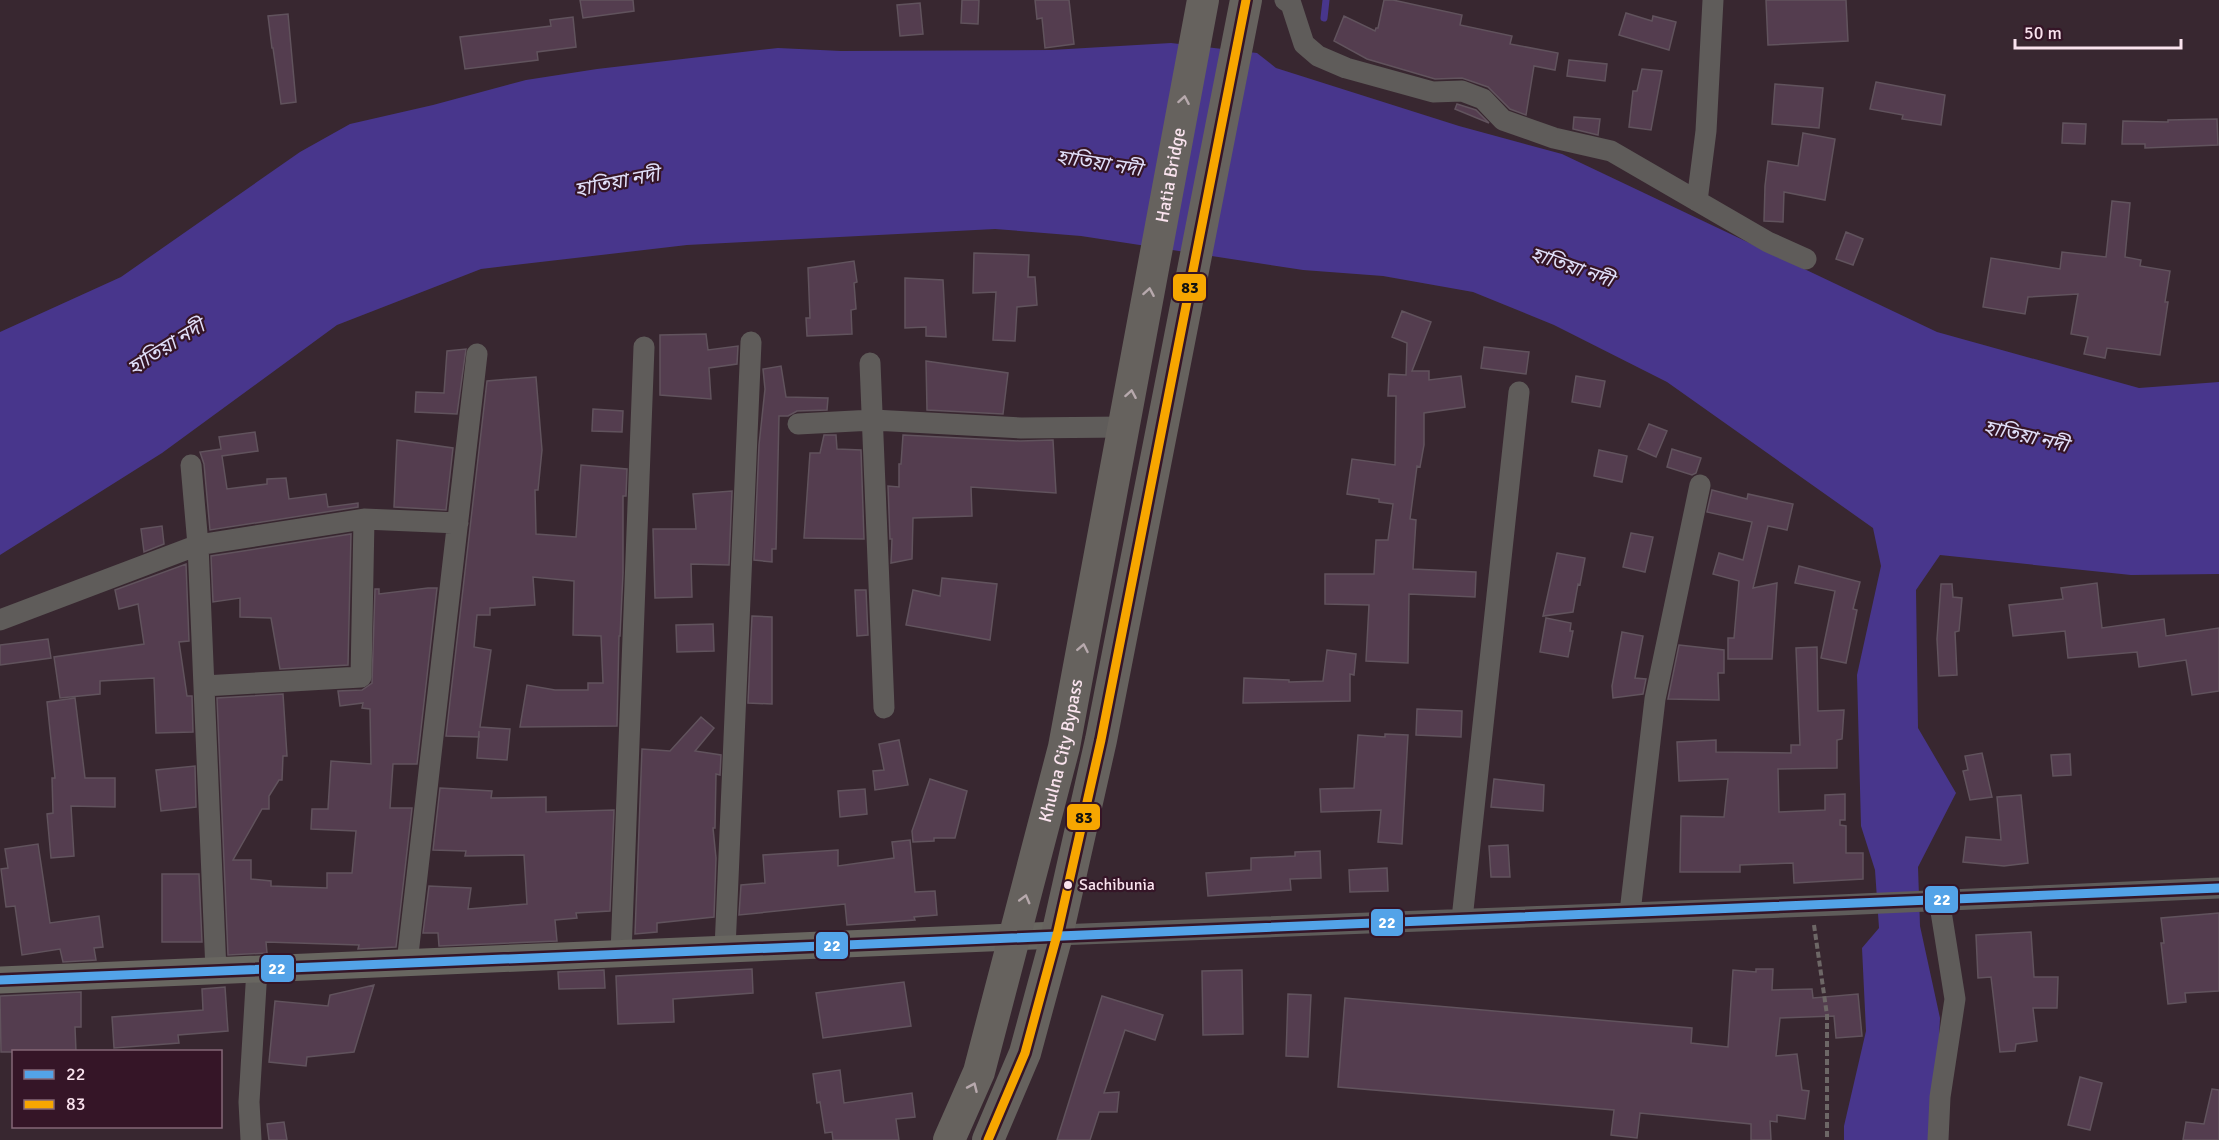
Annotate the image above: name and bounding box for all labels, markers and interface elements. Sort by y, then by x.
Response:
scale bar [2015,12,2182,50]
text: 50 m [2024,22,2062,44]
one-way arrow [1177,96,1190,106]
street label: Hatia Bridge [1151,126,1190,224]
water label: হাতিয়া নদী [1055,144,1147,183]
water label: হাতিয়া নদী [572,161,665,202]
water label: হাতিয়া নদী [1527,241,1620,294]
line badge: 83 [1172,273,1207,302]
text: 83 [1181,278,1199,298]
one-way arrow [1142,288,1155,298]
water label: হাতিয়া নদী [123,312,212,380]
one-way arrow [1124,389,1136,399]
water label: হাতিয়া নদী [1981,414,2074,459]
one-way arrow [1076,643,1089,653]
street label: Khulna City Bypass [1034,677,1087,825]
line badge: 83 [1066,803,1101,831]
text: 83 [1075,808,1093,828]
place label: Sachibunia [1079,875,1155,895]
marker: Sachibunia [1062,879,1074,891]
line badge: 22 [1924,885,1959,914]
text: 22 [1933,890,1951,910]
one-way arrow [1017,894,1030,904]
line badge: 22 [1370,908,1404,937]
text: 22 [1378,913,1396,933]
line badge: 22 [815,931,849,960]
text: 22 [823,936,841,956]
line badge: 22 [260,954,295,983]
text: 22 [268,959,286,979]
legend [12,1050,222,1128]
text: 22 [66,1063,85,1085]
one-way arrow [966,1082,978,1093]
text: 83 [66,1093,85,1115]

